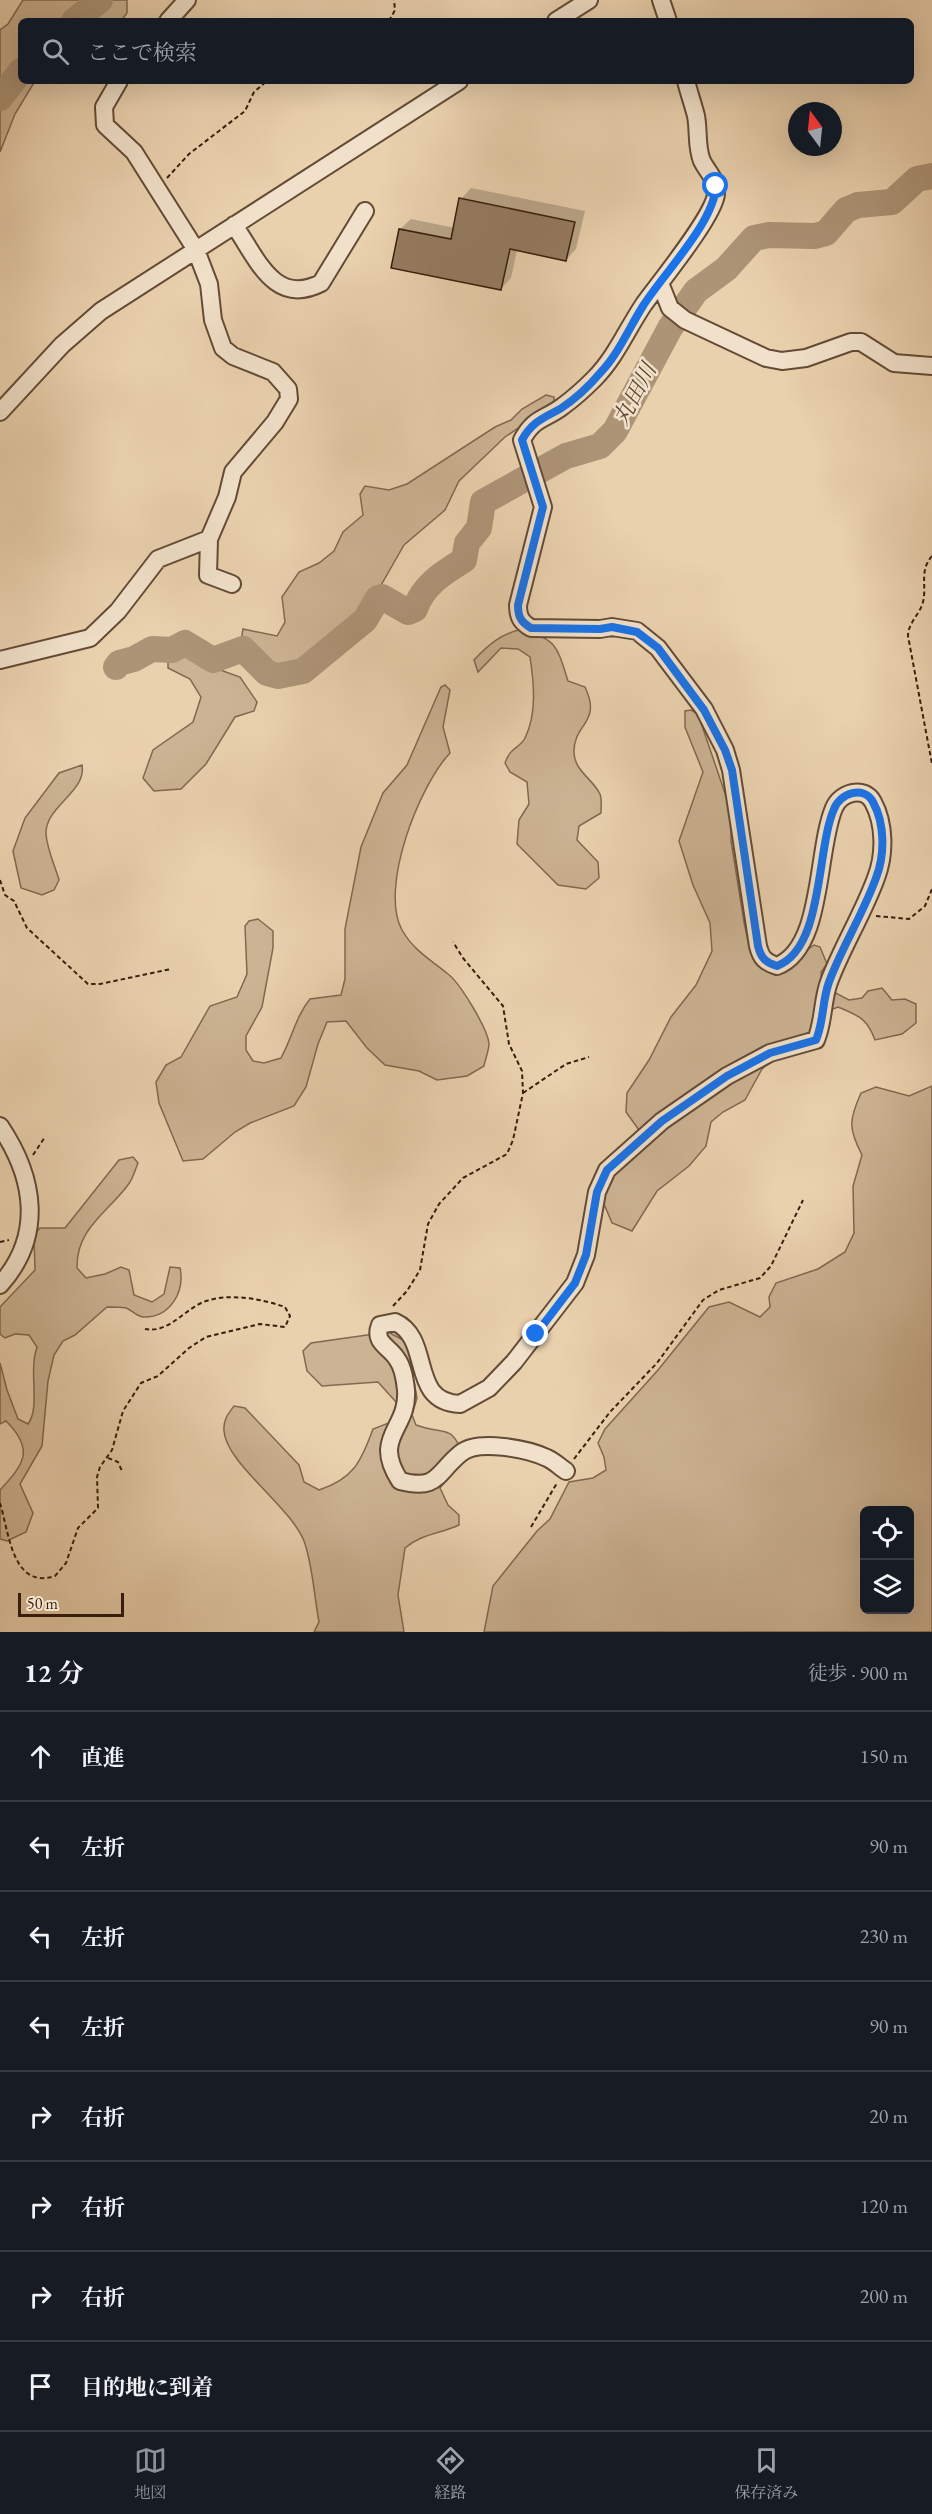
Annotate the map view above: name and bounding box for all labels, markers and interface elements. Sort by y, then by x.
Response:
search box [18,18,914,84]
icon: search [39,35,72,68]
text: ここで検索 [87,38,197,67]
north arrow [788,102,842,156]
route start [702,172,728,198]
water label: 丸田川 [606,357,664,430]
route end [522,1320,548,1346]
map controls [860,1506,914,1614]
button: locate [860,1506,914,1560]
button: layers [860,1560,914,1614]
scale bar [18,1590,124,1618]
text: 50 m [27,1593,58,1614]
text: 12 分 [24,1656,84,1690]
text: 徒歩 · 900 m [808,1660,908,1686]
icon: ahead [24,1740,57,1773]
text: 直進 [81,1743,125,1772]
text: 150 m [860,1743,908,1769]
icon: left [24,1830,57,1863]
text: 左折 [81,1833,125,1862]
text: 90 m [869,1833,908,1859]
icon: left [24,1920,57,1953]
text: 左折 [81,1923,125,1952]
text: 230 m [860,1923,908,1949]
icon: left [24,2010,57,2043]
text: 左折 [81,2013,125,2042]
text: 90 m [869,2013,908,2039]
icon: right [24,2100,57,2133]
text: 右折 [81,2103,125,2132]
text: 20 m [869,2103,908,2129]
icon: right [24,2190,57,2223]
text: 右折 [81,2193,125,2222]
text: 120 m [860,2193,908,2219]
icon: right [24,2280,57,2313]
text: 右折 [81,2283,125,2312]
text: 200 m [860,2283,908,2309]
icon: arrive [24,2370,57,2403]
text: 目的地に到着 [81,2373,213,2402]
tab: 地図 [134,2444,167,2503]
tab: 経路 [434,2444,467,2503]
tab: 保存済み [734,2444,798,2503]

